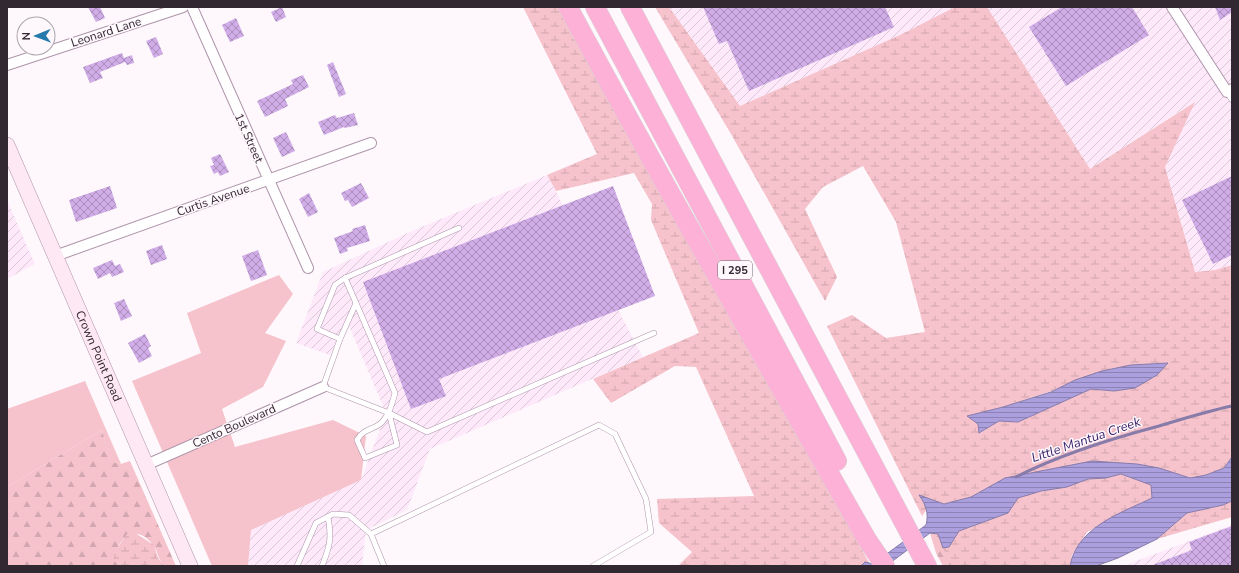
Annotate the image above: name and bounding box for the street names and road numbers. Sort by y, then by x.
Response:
street label: Leonard Lane [69,13,143,51]
street label: 1st Street [231,111,267,166]
street label: Curtis Avenue [174,180,252,220]
road number: I 295 [718,261,752,279]
street label: Crown Point Road [72,308,126,404]
street label: Cento Boulevard [190,400,278,452]

